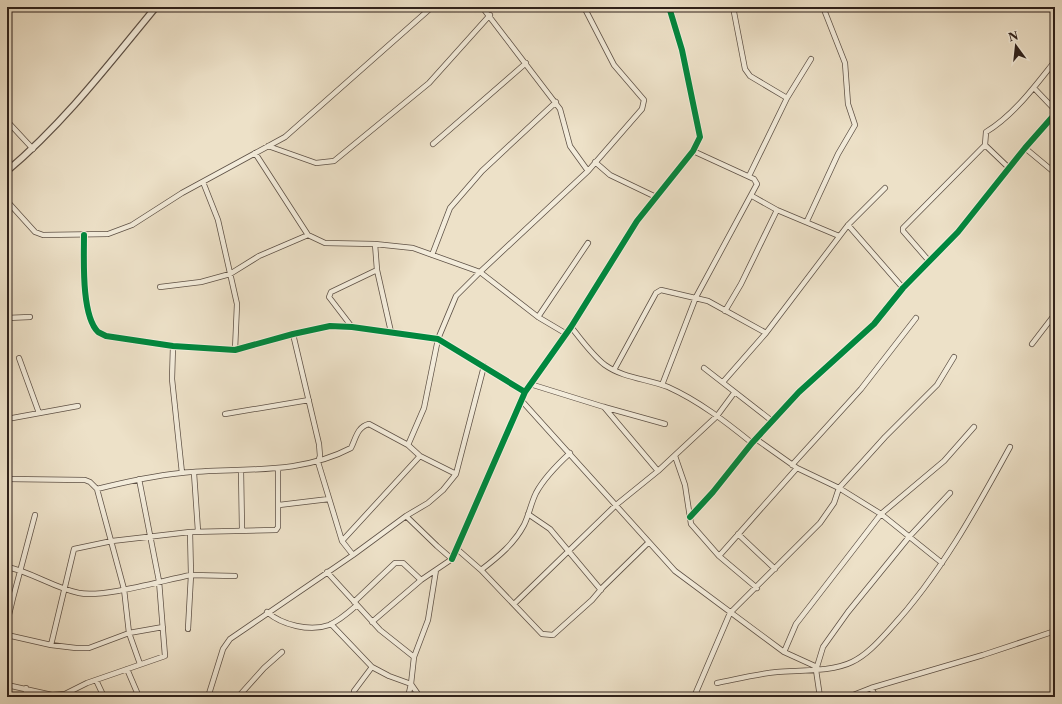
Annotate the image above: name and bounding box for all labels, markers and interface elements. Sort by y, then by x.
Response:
north arrow [996,26,1036,66]
text: N [1007,28,1020,44]

